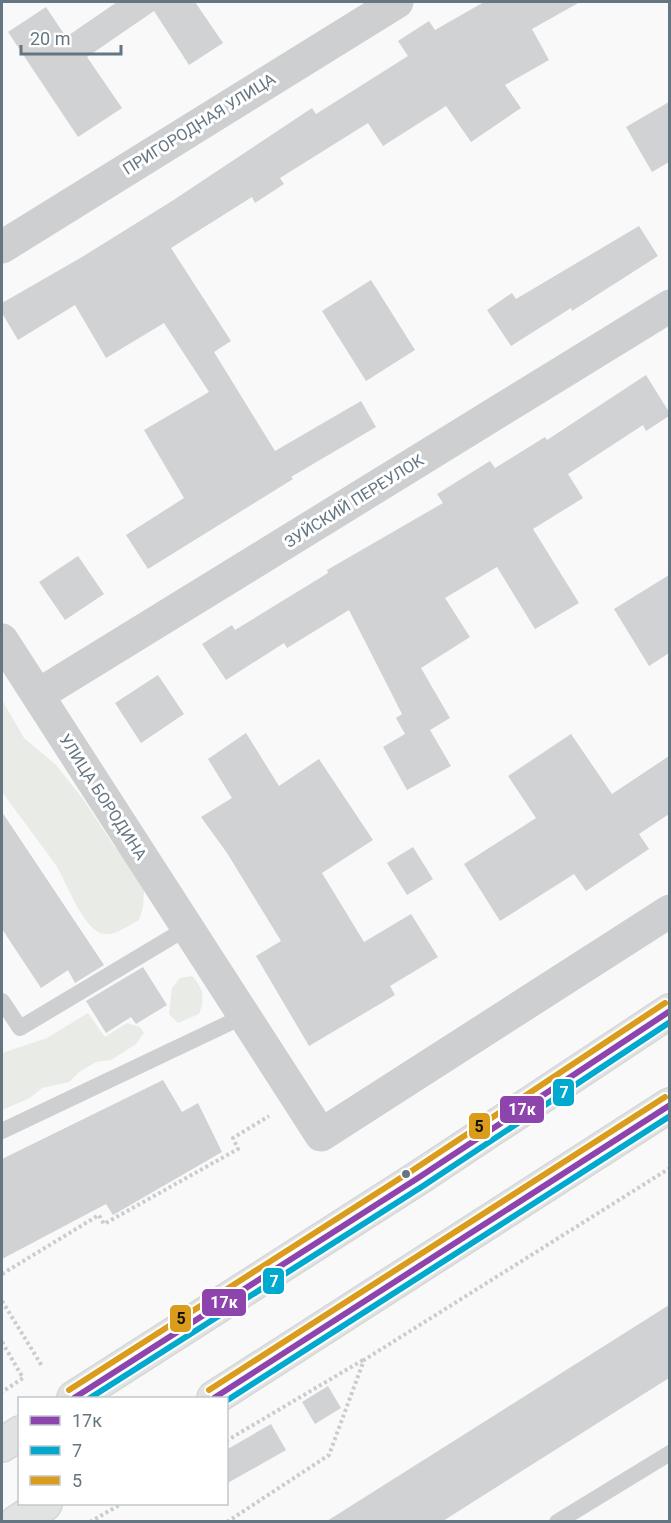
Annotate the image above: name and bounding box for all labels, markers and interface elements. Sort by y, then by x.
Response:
scale bar [21,18,122,56]
text: 20 m [30,28,70,49]
street label: ПРИГОРОДНАЯ УЛИЦА [119,69,279,179]
street label: ЗУЙСКИЙ ПЕРЕУЛОК [281,450,428,552]
street label: УЛИЦА БОРОДИНА [55,731,151,864]
line badge: 7 [552,1078,575,1107]
text: 7 [559,1083,569,1102]
line badge: 17к [499,1095,545,1124]
text: 17к [508,1100,537,1119]
line badge: 5 [468,1112,491,1140]
text: 5 [474,1117,484,1136]
unlabelled marker [400,1168,412,1180]
line badge: 7 [262,1267,285,1295]
text: 7 [269,1272,279,1291]
line badge: 17к [201,1288,247,1317]
text: 17к [210,1293,239,1312]
line badge: 5 [169,1304,192,1333]
text: 5 [176,1309,186,1328]
legend [18,1397,228,1505]
text: 17к [72,1410,102,1431]
text: 7 [72,1440,82,1461]
text: 5 [72,1470,82,1491]

